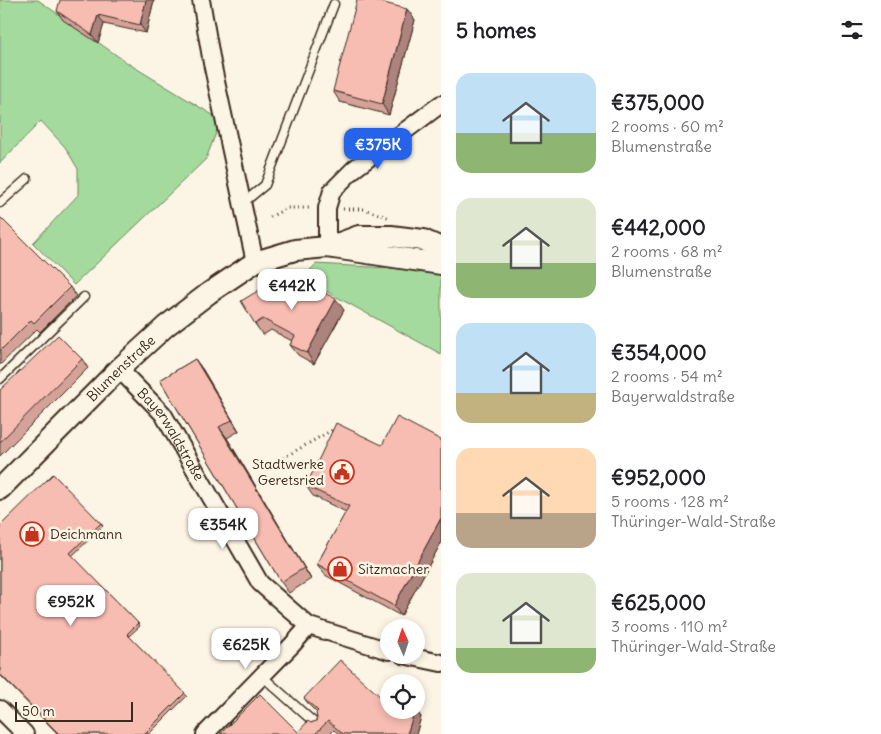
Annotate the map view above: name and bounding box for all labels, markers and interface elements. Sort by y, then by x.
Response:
icon: filters [838,16,866,44]
text: 5 homes [456,17,536,44]
text: €375,000 [611,89,705,116]
icon: home [496,93,556,153]
text: 2 rooms · 60 m² [611,116,724,136]
pin: €375K [343,128,413,170]
text: €375K [355,134,401,154]
text: Blumenstraße [611,136,712,156]
text: €442,000 [611,214,706,241]
icon: home [496,218,556,278]
text: 2 rooms · 68 m² [611,241,723,261]
text: Blumenstraße [611,261,712,281]
pin: €442K [257,268,327,311]
text: €442K [268,275,316,295]
street label: Blumenstraße [83,331,159,405]
text: €354,000 [611,339,707,366]
icon: home [496,343,556,403]
text: 2 rooms · 54 m² [611,366,723,386]
street label: Bayerwaldstraße [133,384,208,484]
text: Bayerwaldstraße [611,386,735,406]
place label: Stadtwerke Geretsried [252,455,324,489]
public building icon: Stadtwerke Geretsried [329,459,355,485]
text: €952,000 [611,464,706,491]
icon: home [496,468,556,528]
text: 5 rooms · 128 m² [611,491,729,511]
pin: €354K [188,508,258,550]
text: Thüringer-Wald-Straße [611,511,776,531]
text: €354K [199,514,247,534]
shop icon: Deichmann [19,521,45,547]
place label: Deichmann [50,525,122,543]
shop icon: Sitzmacher [327,556,353,582]
place label: Sitzmacher [358,560,429,578]
pin: €952K [36,584,106,627]
text: €625,000 [611,589,706,616]
text: €952K [47,591,95,611]
icon: home [496,593,556,653]
text: 3 rooms · 110 m² [611,616,728,636]
north arrow [380,619,425,664]
map controls [380,619,425,719]
pin: €625K [211,628,281,670]
text: €625K [222,634,270,654]
text: Thüringer-Wald-Straße [611,636,776,656]
button: locate [380,674,425,719]
scale bar [15,699,132,722]
text: 50 m [22,702,55,720]

